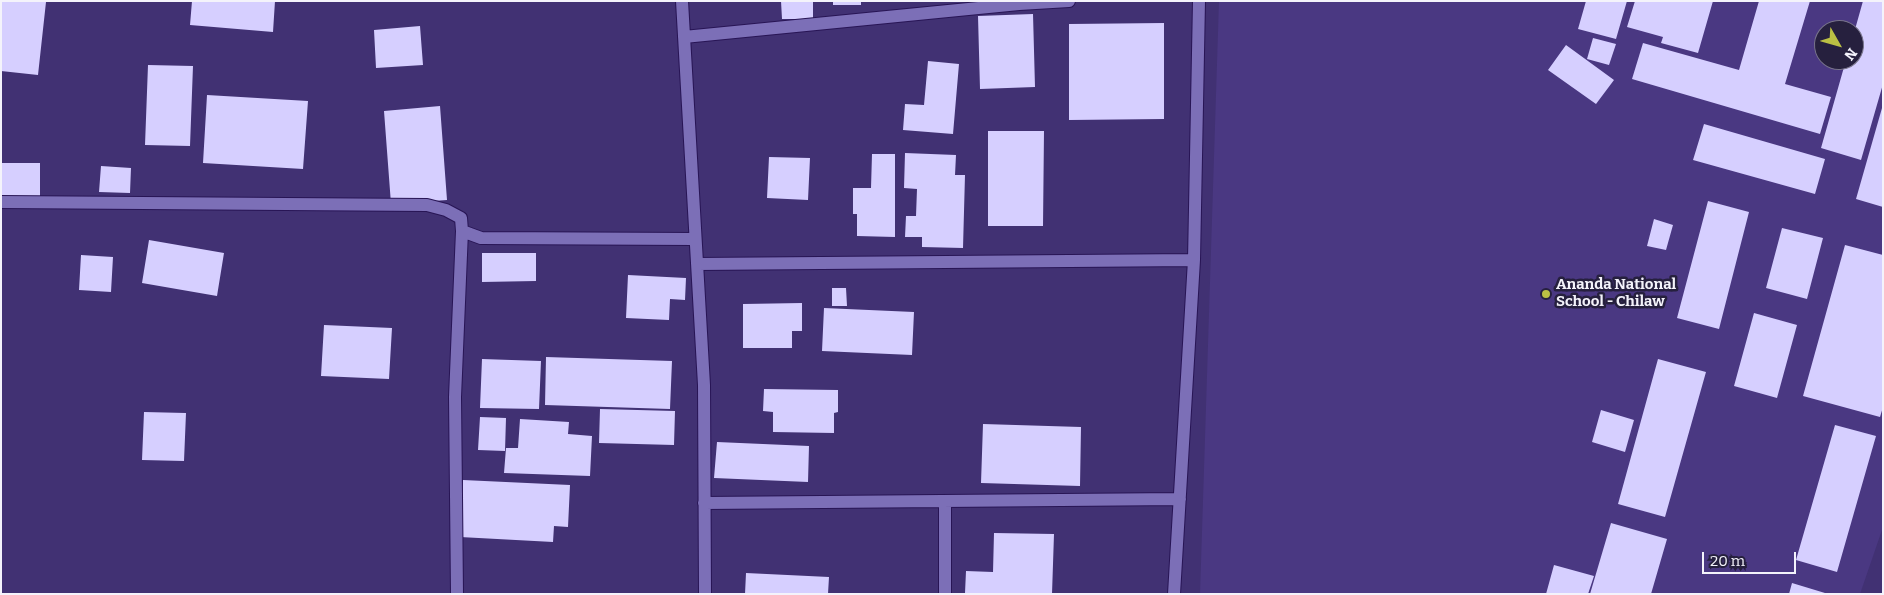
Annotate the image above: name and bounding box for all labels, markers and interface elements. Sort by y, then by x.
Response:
north arrow [1814,20,1864,70]
text: N [1840,44,1860,63]
place label: Ananda National School - Chilaw [1556,276,1676,311]
marker: Ananda National School - Chilaw [1540,288,1552,300]
scale bar [1704,542,1798,574]
text: 20 m [1710,552,1745,570]

